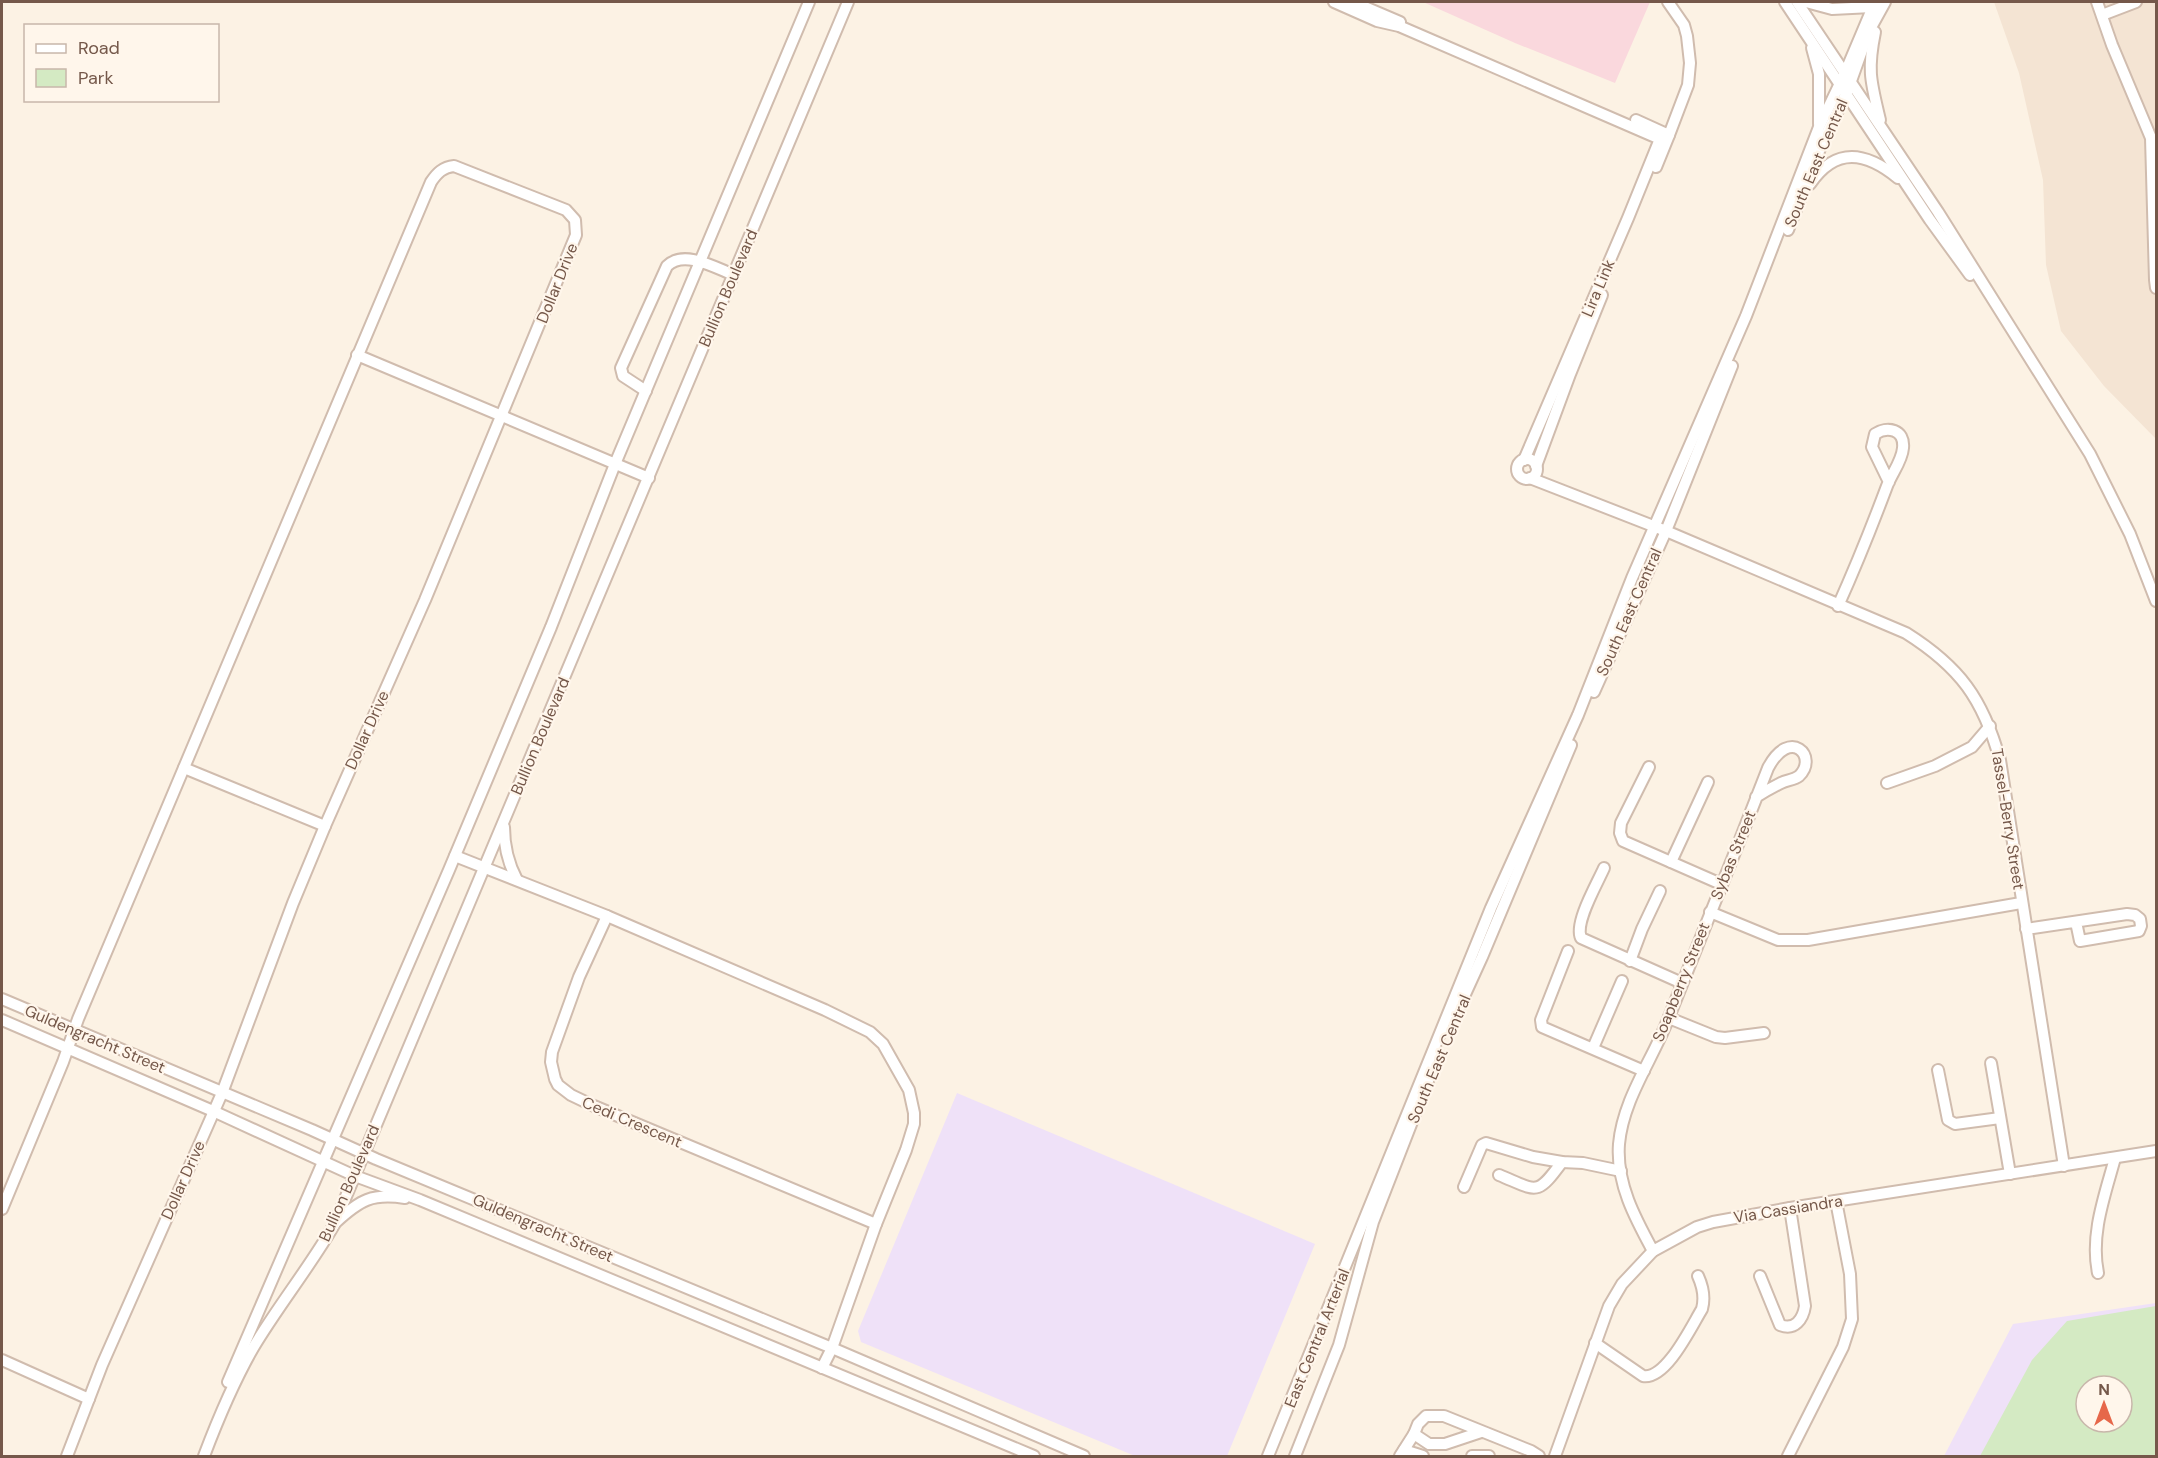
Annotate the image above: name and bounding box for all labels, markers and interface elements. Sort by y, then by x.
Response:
legend [24,24,219,102]
text: Road [78,36,120,60]
text: Park [78,66,114,90]
street label: South East Central [1779,95,1853,231]
street label: Bullion Boulevard [694,226,762,350]
street label: Dollar Drive [531,240,583,326]
street label: Lira Link [1576,256,1620,320]
street label: South East Central [1591,545,1667,679]
street label: Bullion Boulevard [506,674,574,798]
street label: Dollar Drive [340,687,394,773]
street label: Tassel-Berry Street [1986,747,2030,891]
street label: Sybas Street [1706,807,1760,903]
street label: Soapberry Street [1647,919,1715,1045]
street label: South East Central [1402,991,1476,1127]
street label: Guldengracht Street [21,1000,169,1078]
street label: Cedi Crescent [579,1092,685,1152]
street label: Bullion Boulevard [314,1121,384,1245]
street label: Dollar Drive [156,1137,210,1223]
street label: Guldengracht Street [469,1189,617,1267]
street label: Via Cassiandra [1732,1190,1844,1228]
street label: East Central Arterial [1280,1265,1354,1411]
north arrow [2074,1374,2134,1434]
text: N [2098,1379,2110,1400]

